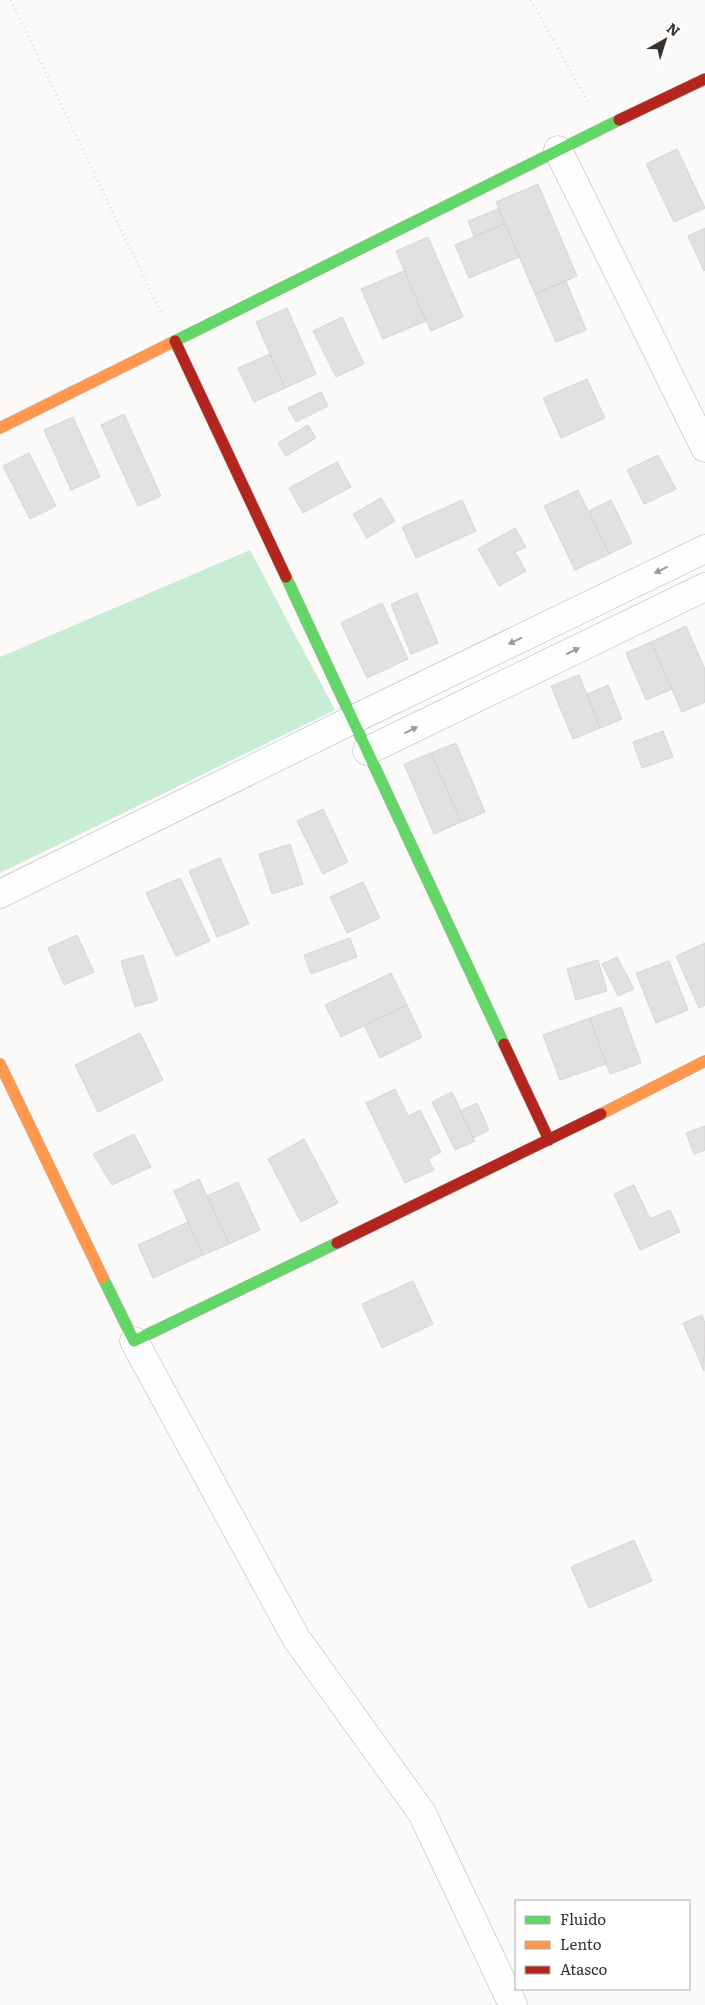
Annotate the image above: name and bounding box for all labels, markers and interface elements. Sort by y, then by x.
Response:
north arrow [640,15,690,65]
text: N [663,18,685,41]
one-way arrow [654,567,668,575]
one-way arrow [508,637,522,645]
one-way arrow [566,647,580,655]
one-way arrow [404,726,418,734]
legend [515,1900,690,1990]
text: Fluido [560,1907,606,1930]
text: Lento [560,1932,602,1955]
text: Atasco [560,1957,607,1980]

